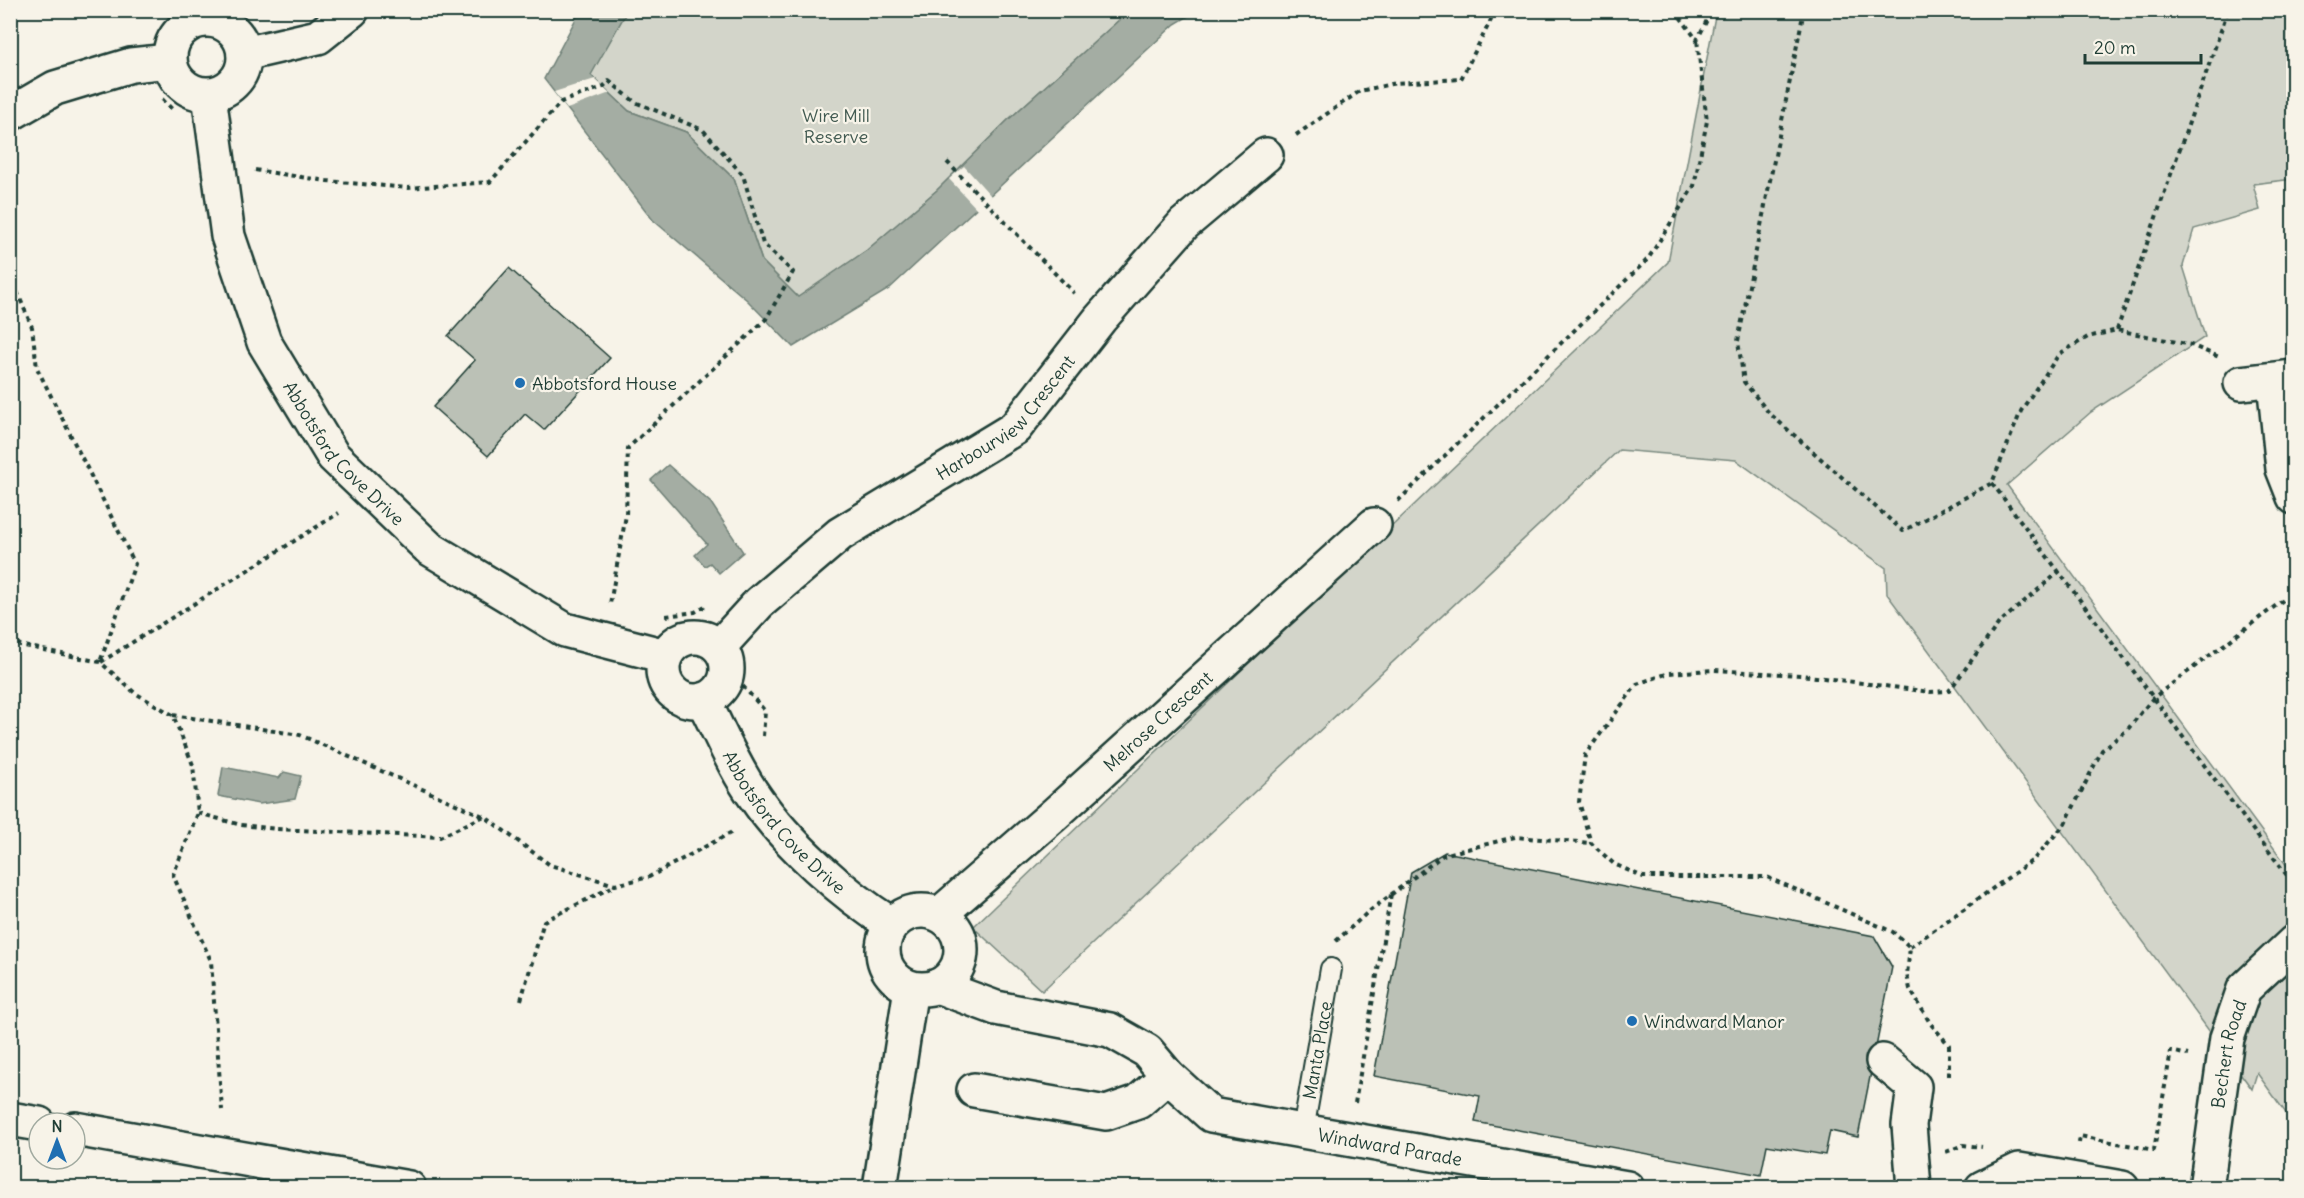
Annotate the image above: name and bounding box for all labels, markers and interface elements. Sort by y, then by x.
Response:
scale bar [2085,27,2200,65]
text: 20 m [2094,36,2136,59]
park label: Wire Mill Reserve [802,104,870,148]
street label: Harbourview Crescent [931,350,1079,485]
place label: Abbotsford House [532,372,677,395]
marker: Abbotsford House [513,376,527,390]
street label: Abbotsford Cove Drive [279,377,409,530]
street label: Melrose Crescent [1098,666,1217,776]
street label: Abbotsford Cove Drive [718,747,850,898]
street label: Bechert Road [2206,996,2251,1110]
street label: Manta Place [1297,999,1337,1101]
place label: Windward Manor [1644,1010,1785,1033]
marker: Windward Manor [1625,1014,1639,1028]
north arrow [27,1111,87,1171]
text: N [51,1116,63,1136]
street label: Windward Parade [1316,1122,1464,1170]

